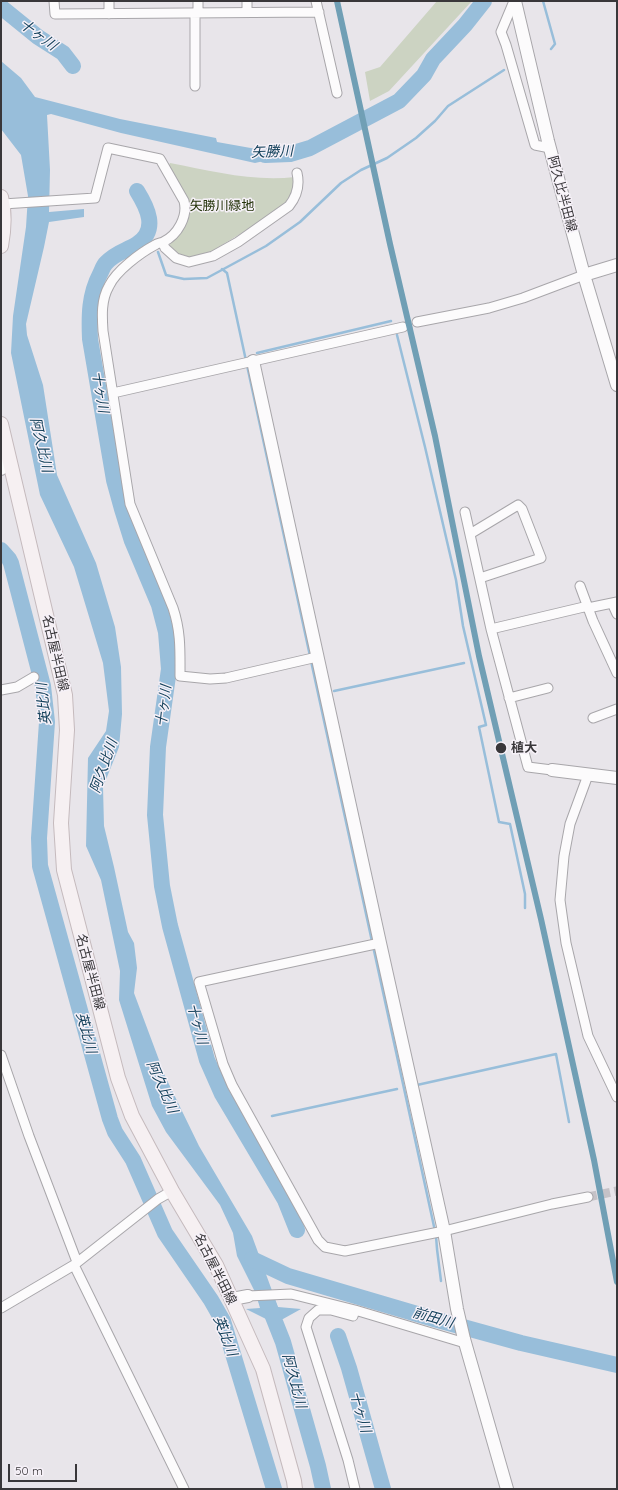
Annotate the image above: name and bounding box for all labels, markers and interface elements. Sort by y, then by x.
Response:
water label: 十ヶ川 [16,16,60,54]
water label: 矢勝川 [251,143,293,161]
street label: 阿久比半田線 [544,154,580,234]
park label: 矢勝川緑地 [190,198,254,214]
water label: 十ヶ川 [88,370,112,414]
water label: 阿久比川 [27,416,55,474]
street label: 名古屋半田線 [39,613,71,693]
water label: 英比川 [33,682,55,726]
water label: 十ヶ川 [153,684,175,728]
water label: 阿久比川 [87,737,121,795]
place label: 植大 [511,740,537,756]
marker: 植大 [494,741,508,755]
street label: 名古屋半田線 [72,932,108,1012]
water label: 十ヶ川 [183,1002,211,1046]
water label: 英比川 [72,1011,100,1055]
water label: 阿久比川 [143,1058,181,1116]
street label: 名古屋半田線 [190,1231,240,1307]
water label: 前田川 [410,1304,456,1332]
water label: 英比川 [210,1313,240,1359]
water label: 阿久比川 [279,1352,309,1410]
water label: 十ヶ川 [346,1389,374,1435]
scale bar [10,1456,79,1482]
text: 50 m [15,1463,43,1478]

